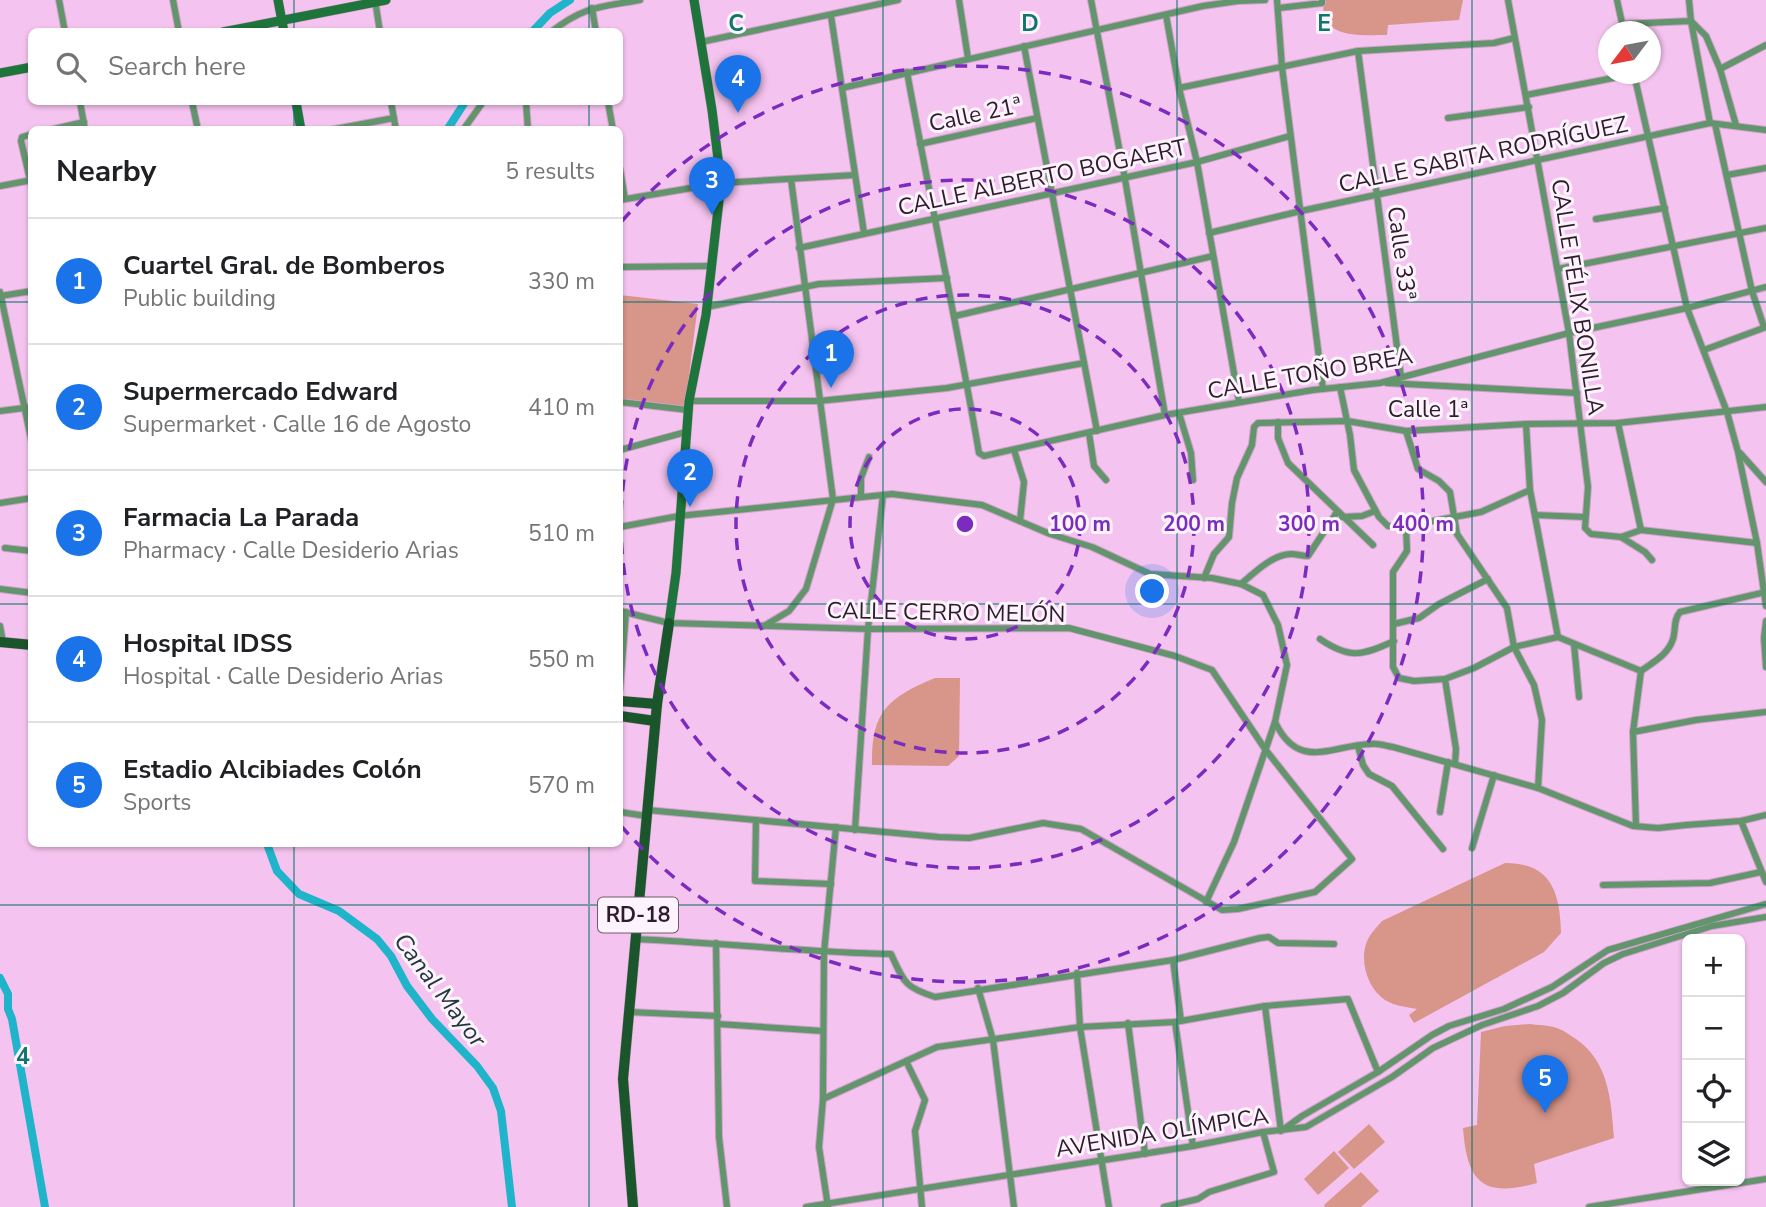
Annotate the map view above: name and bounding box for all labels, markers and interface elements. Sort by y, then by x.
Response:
text: C [728,8,744,39]
text: D [1021,8,1039,39]
text: E [1317,8,1331,39]
north arrow [1598,21,1661,84]
search box [28,28,623,105]
icon: search [52,48,90,86]
text: Search here [108,49,246,84]
pin: 4 [715,55,761,113]
street label: Calle 21ª [926,90,1024,139]
street label: CALLE SABITA RODRÍGUEZ [1336,109,1631,200]
street label: CALLE ALBERTO BOGAERT [895,132,1190,223]
text: Nearby [56,151,156,192]
text: 5 results [505,156,595,187]
pin: 3 [689,157,735,215]
street label: CALLE FÉLIX BONILLA [1544,177,1612,418]
street label: Calle 33ª [1380,204,1423,302]
text: Cuartel Gral. de Bomberos [123,248,445,283]
text: 1 [72,266,86,297]
text: 330 m [528,266,595,297]
text: Public building [123,283,276,314]
pin: 1 [808,330,854,388]
street label: CALLE TOÑO BREA [1205,340,1415,407]
text: Supermercado Edward [123,374,398,409]
text: 2 [72,392,86,423]
text: 410 m [528,392,595,423]
street label: Calle 1ª [1388,394,1468,425]
text: Supermarket · Calle 16 de Agosto [123,409,471,440]
pin: 2 [667,449,713,507]
text: Farmacia La Parada [123,500,359,535]
text: 100 m [1049,510,1111,538]
text: 200 m [1163,510,1225,538]
text: 300 m [1278,510,1340,538]
text: 400 m [1392,510,1454,538]
centre of rings [953,512,977,536]
text: 3 [72,518,86,549]
text: 510 m [528,518,595,549]
text: Pharmacy · Calle Desiderio Arias [123,535,459,566]
your location [1135,574,1169,608]
street label: CALLE CERRO MELÓN [826,595,1066,630]
text: Hospital IDSS [123,626,292,661]
text: 4 [72,644,86,675]
text: 550 m [528,644,595,675]
text: Hospital · Calle Desiderio Arias [123,661,443,692]
text: Estadio Alcibiades Colón [123,752,422,787]
text: 5 [72,770,86,801]
text: 570 m [528,770,595,801]
text: Sports [123,787,191,818]
road number: RD-18 [598,898,678,932]
water label: Canal Mayor [387,926,494,1055]
map controls [1682,934,1745,1186]
button: + [1682,934,1745,997]
button: − [1682,997,1745,1060]
text: 4 [16,1041,30,1072]
pin: 5 [1522,1055,1568,1113]
button: locate [1682,1060,1745,1123]
street label: AVENIDA OLÍMPICA [1053,1100,1271,1165]
button: layers [1682,1123,1745,1186]

